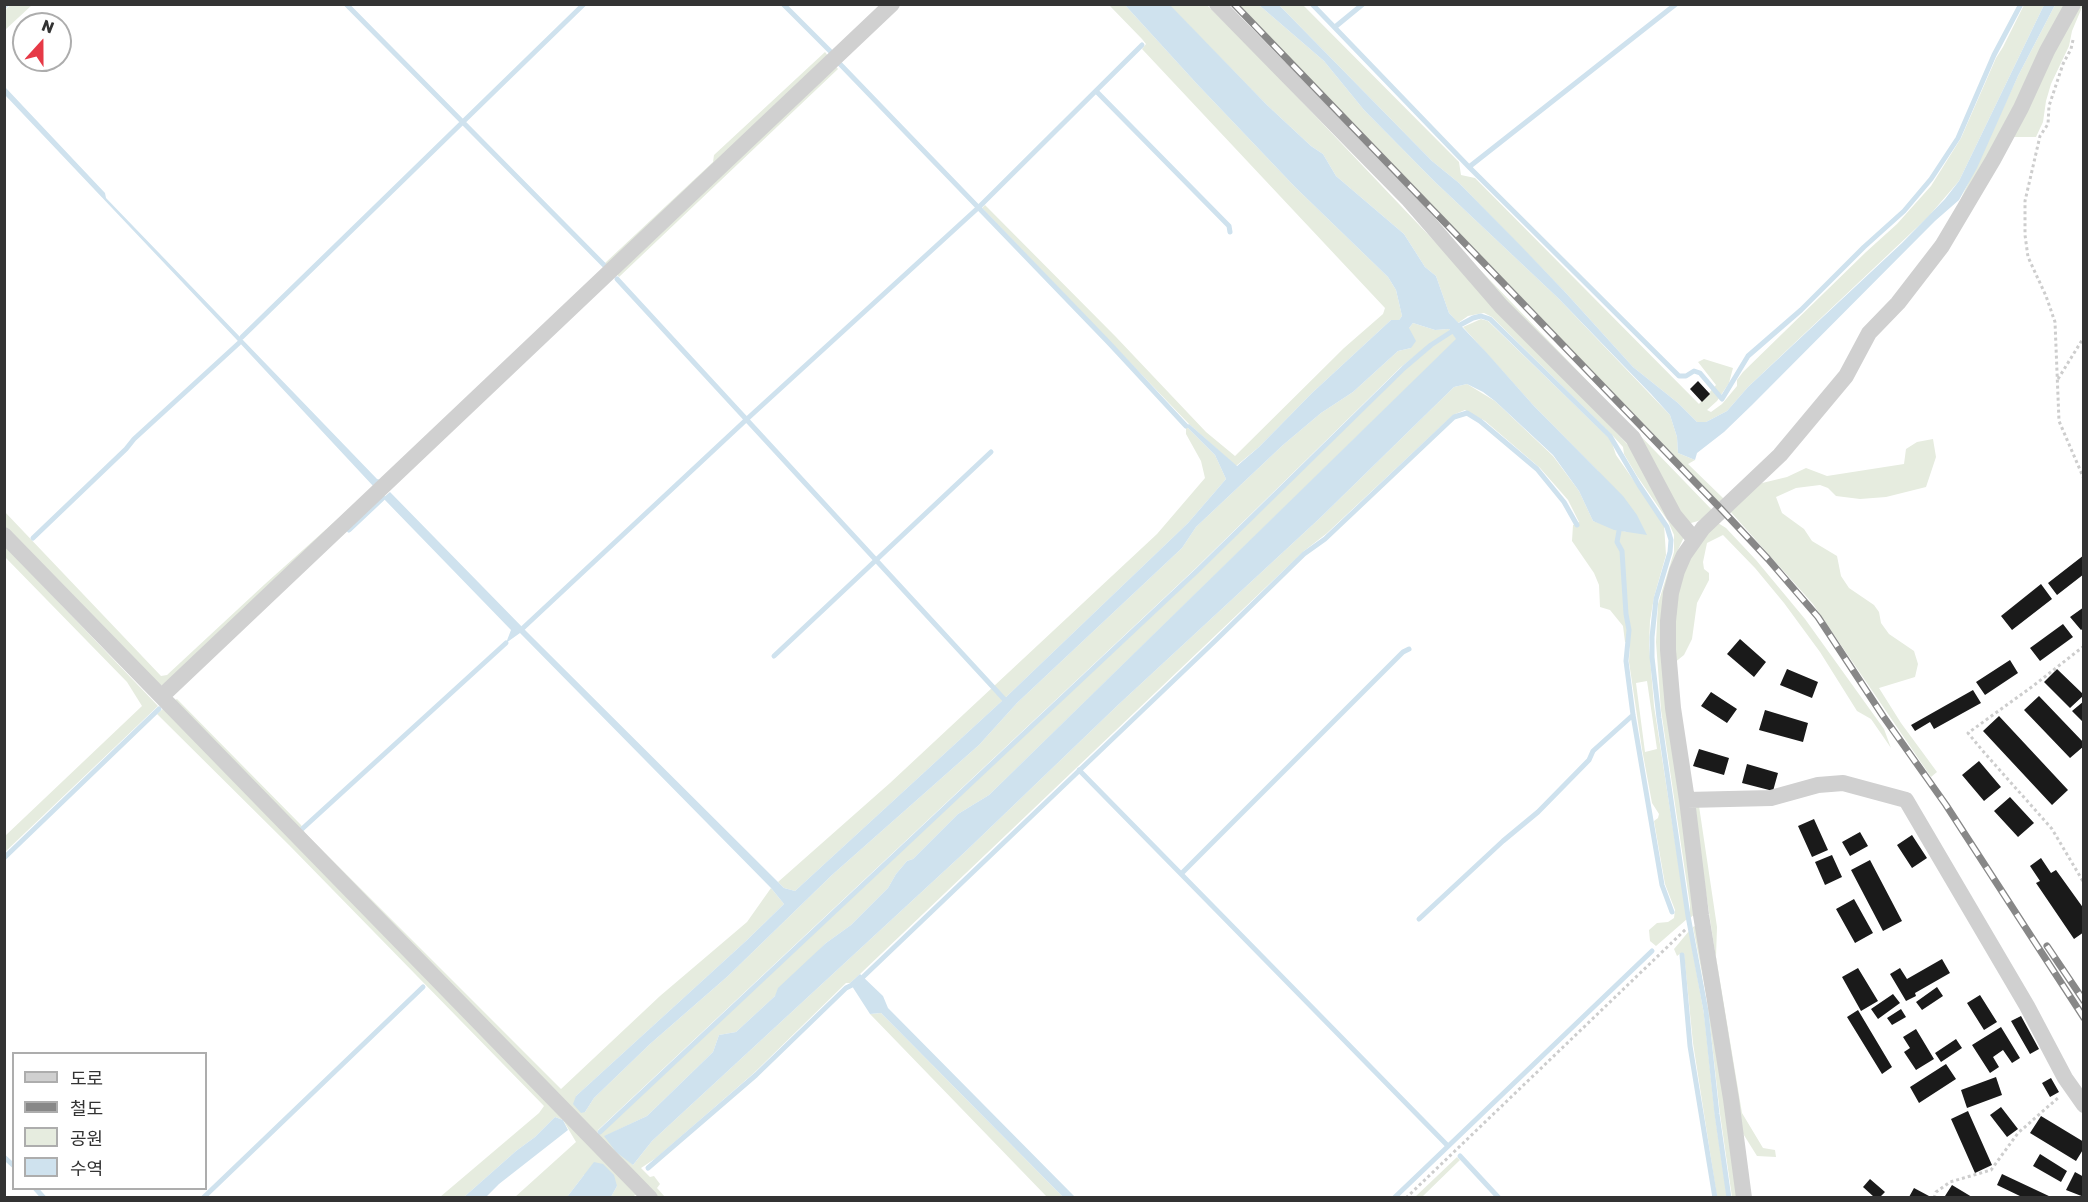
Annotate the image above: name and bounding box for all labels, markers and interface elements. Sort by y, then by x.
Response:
north arrow [12,12,72,72]
text: N [39,16,57,38]
legend [12,1052,207,1190]
text: 도로 [70,1068,103,1090]
text: 철도 [70,1098,103,1120]
text: 공원 [70,1128,103,1150]
text: 수역 [70,1158,103,1180]

